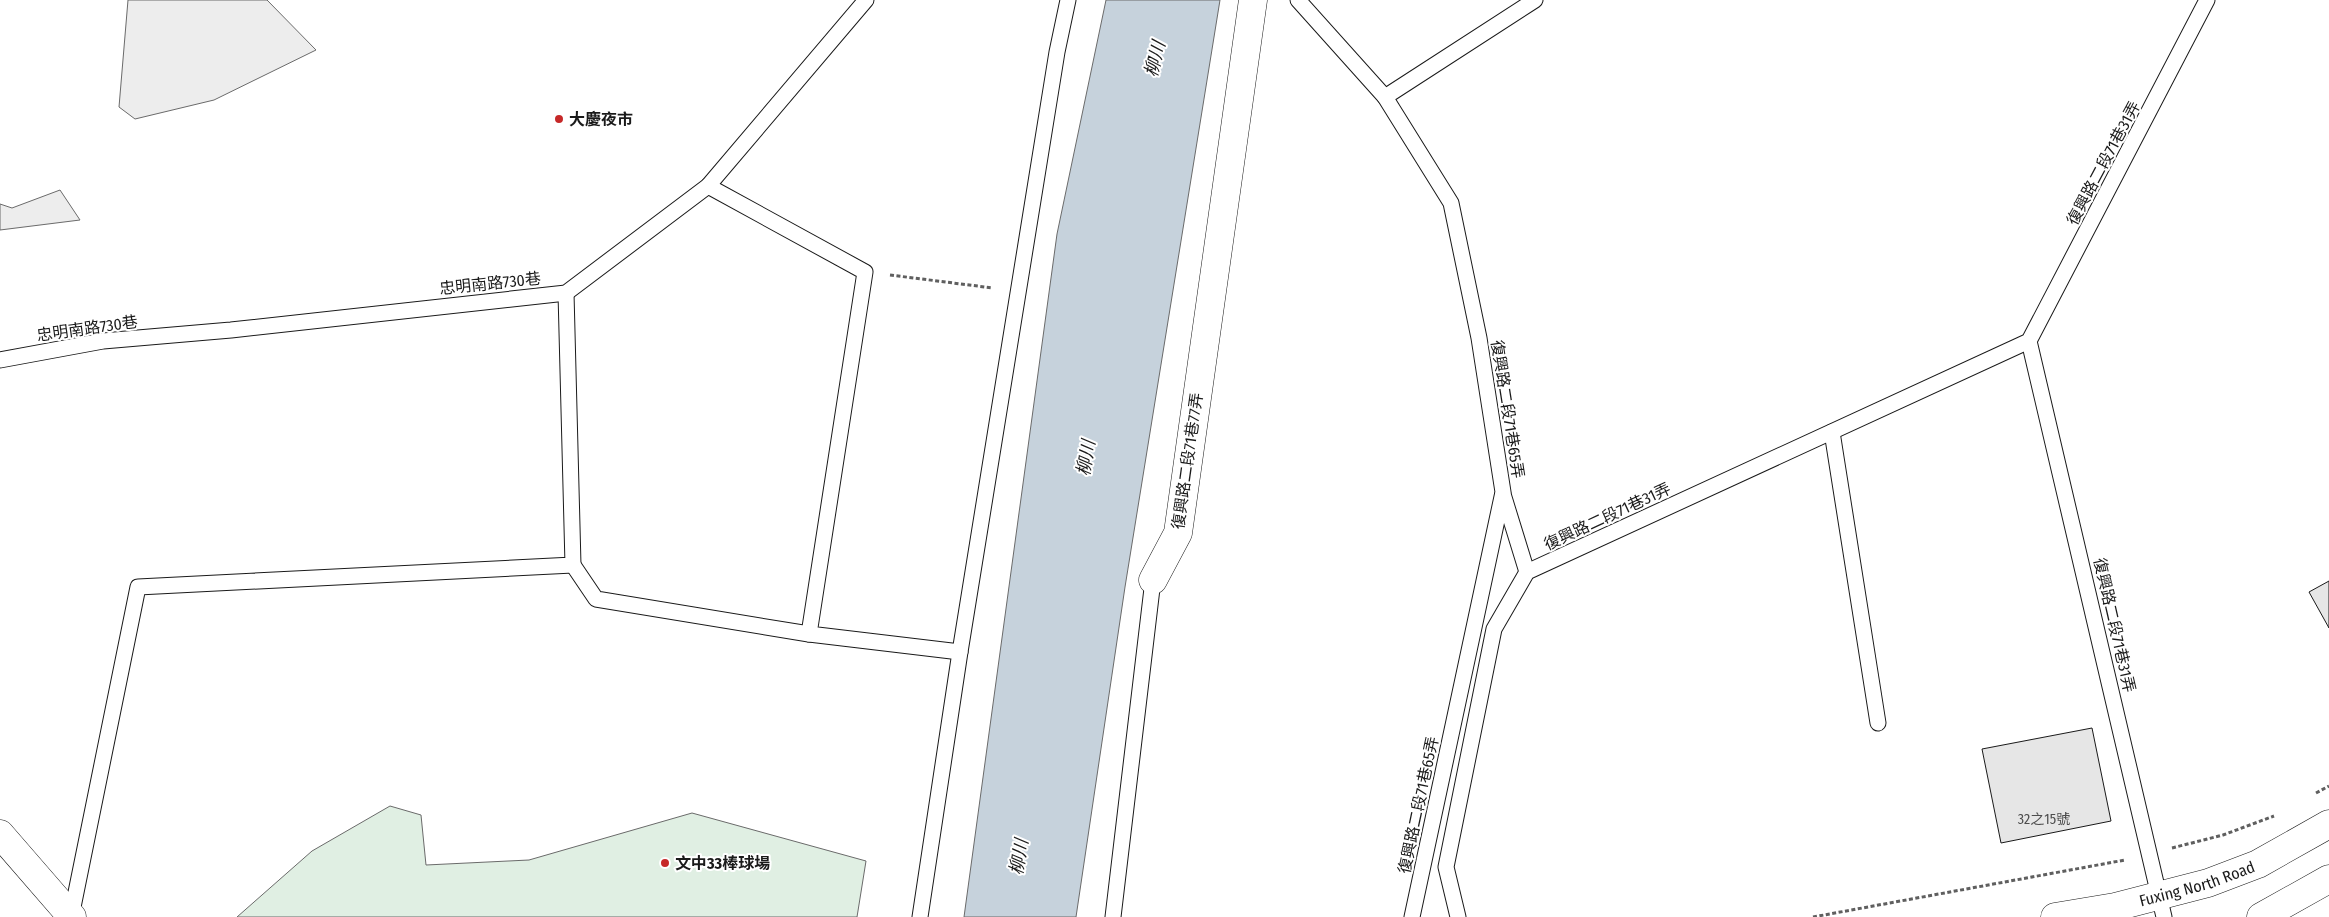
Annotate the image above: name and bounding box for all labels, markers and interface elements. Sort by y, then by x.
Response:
water label: 柳川 [1140,37,1171,79]
street label: 復興路二段71巷31弄 [2063,98,2144,228]
place label: 大慶夜市 [569,110,633,129]
marker: 大慶夜市 [553,113,565,125]
street label: 忠明南路730巷 [438,269,542,298]
street label: 忠明南路730巷 [35,312,139,345]
street label: 復興路二段71巷65弄 [1487,339,1528,480]
street label: 復興路二段71巷77弄 [1169,392,1206,530]
water label: 柳川 [1072,437,1100,477]
street label: 復興路二段71巷31弄 [1541,479,1674,554]
street label: 復興路二段71巷31弄 [2090,556,2139,694]
street label: 復興路二段71巷65弄 [1395,735,1442,875]
house number: 32之15號 [2018,811,2070,828]
water label: 柳川 [1005,836,1033,876]
place label: 文中33棒球場 [675,854,770,873]
marker: 文中33棒球場 [659,857,671,869]
street label: Fuxing North Road [2137,857,2257,910]

